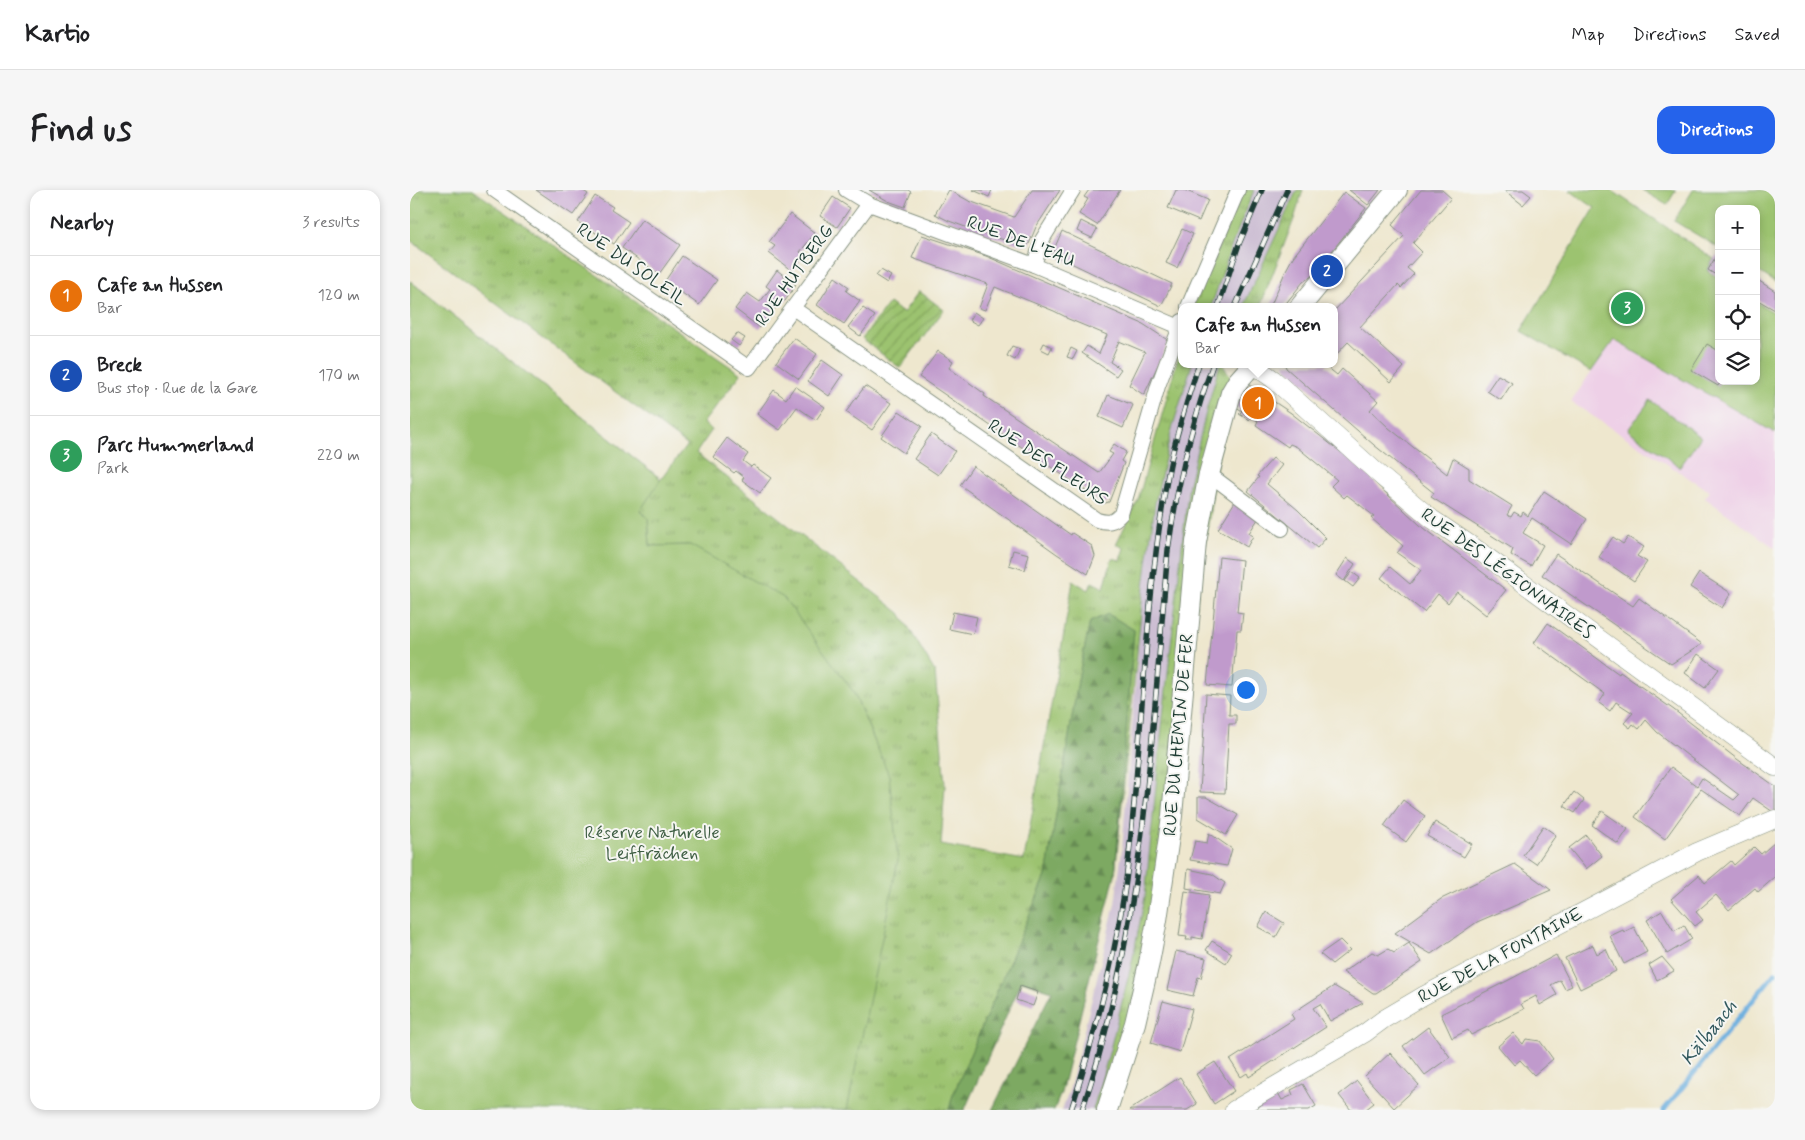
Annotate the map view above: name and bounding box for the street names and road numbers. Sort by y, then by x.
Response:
street label: RUE DE L'EAU [963,210,1078,274]
street label: RUE DU SOLEIL [572,218,691,312]
street label: RUE HUTBERG [750,220,840,331]
street label: RUE DES FLEURS [983,414,1112,512]
street label: RUE DES LÉGIONNAIRES [1416,503,1599,645]
street label: RUE DU CHEMIN DE FER [1158,633,1200,837]
street label: RUE DE LA FONTAINE [1414,902,1587,1009]

